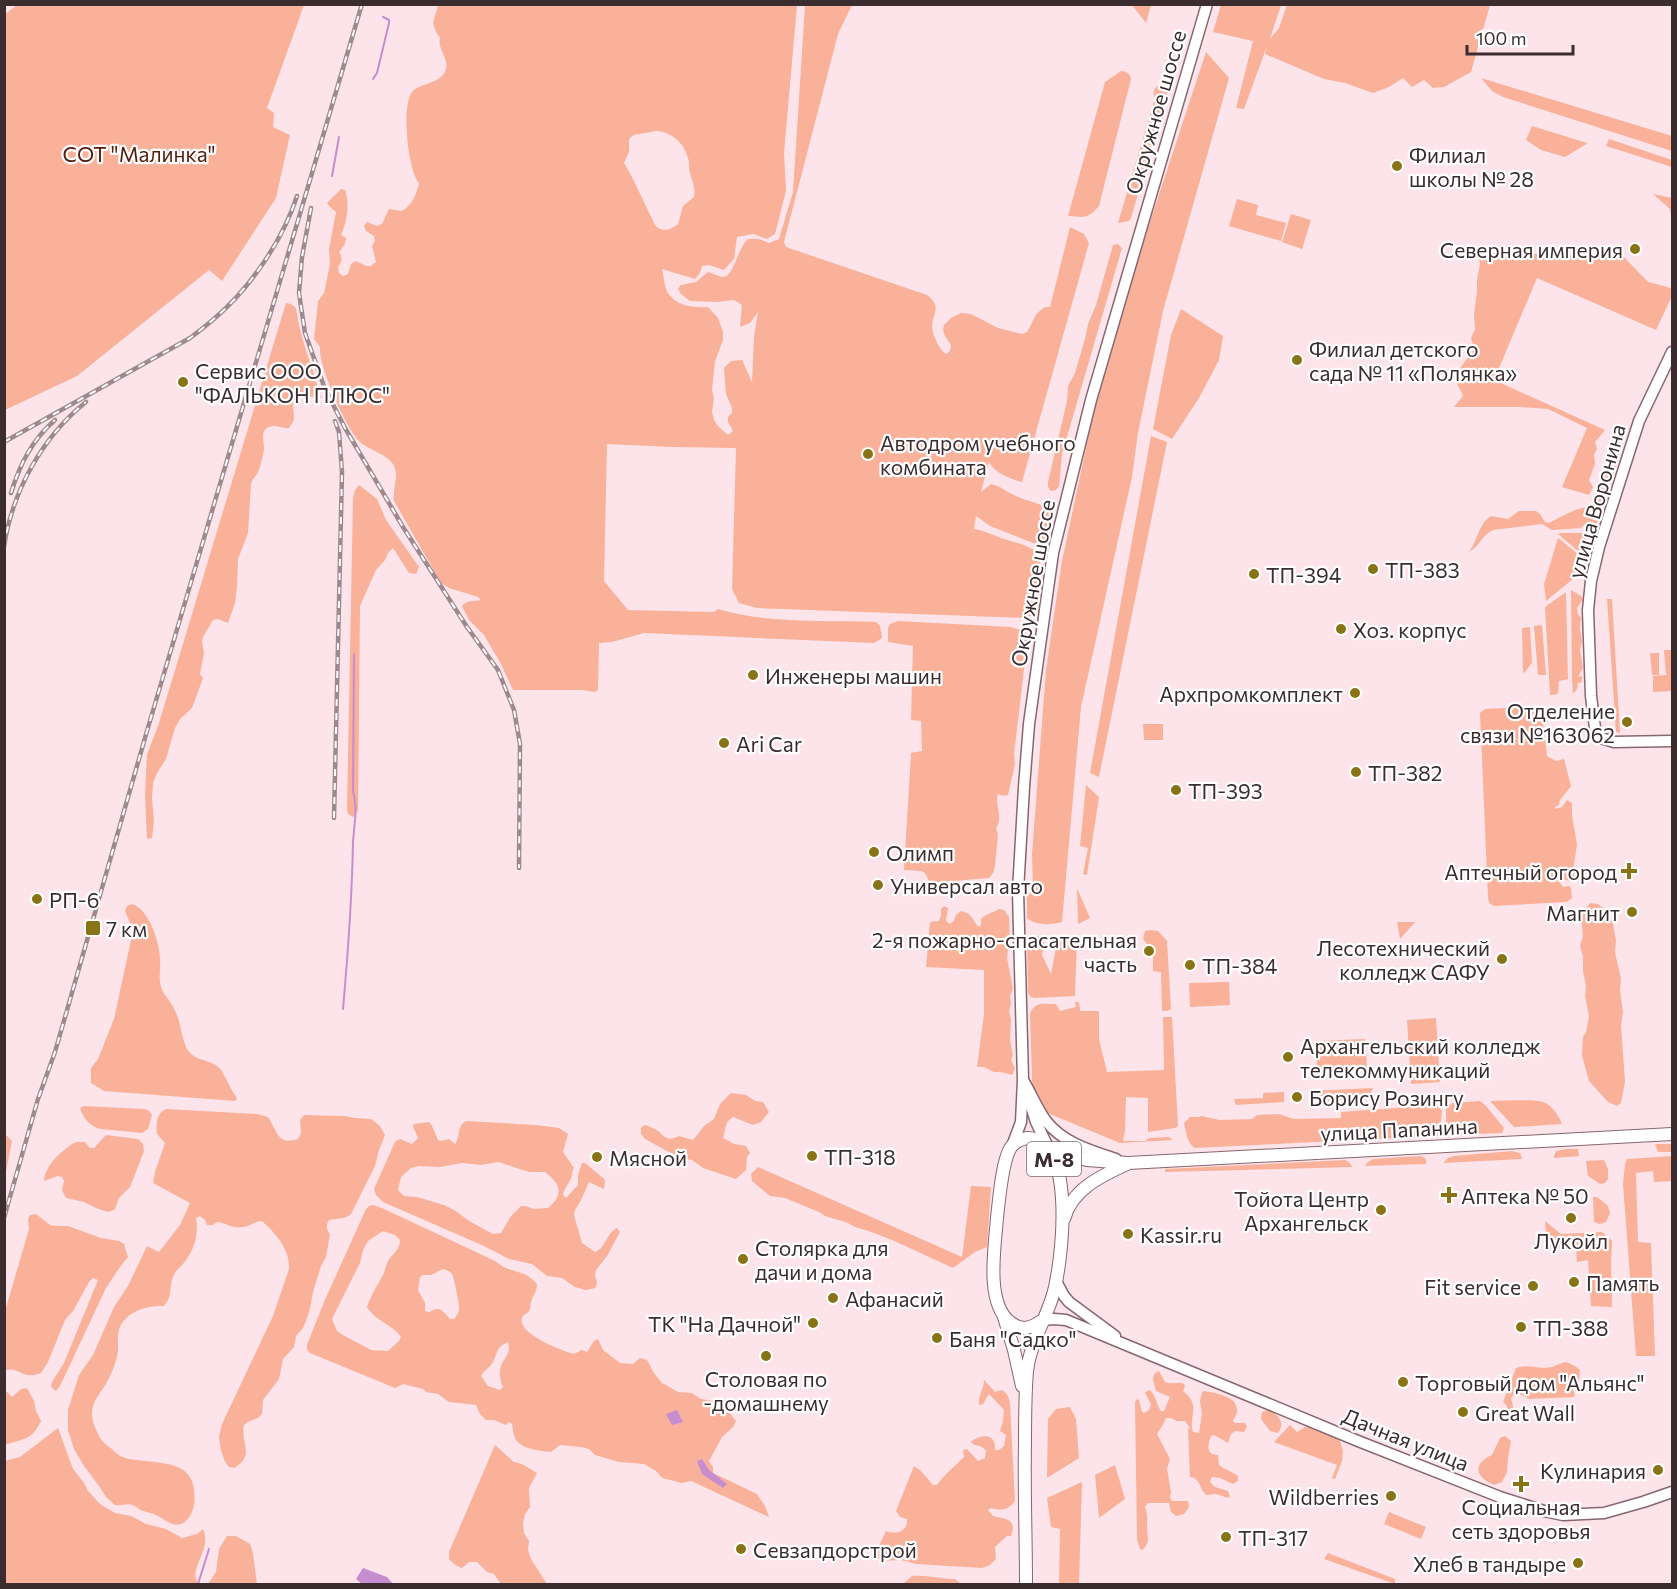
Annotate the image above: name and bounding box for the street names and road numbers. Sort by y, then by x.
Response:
street label: Окружное шоссе [1120,27,1190,197]
street label: улица Воронина [1562,421,1630,581]
street label: Окружное шоссе [1005,497,1059,669]
street label: улица Папанина [1320,1112,1478,1146]
road number: М-8 [1027,1142,1081,1176]
street label: Дачная улица [1339,1402,1473,1476]

